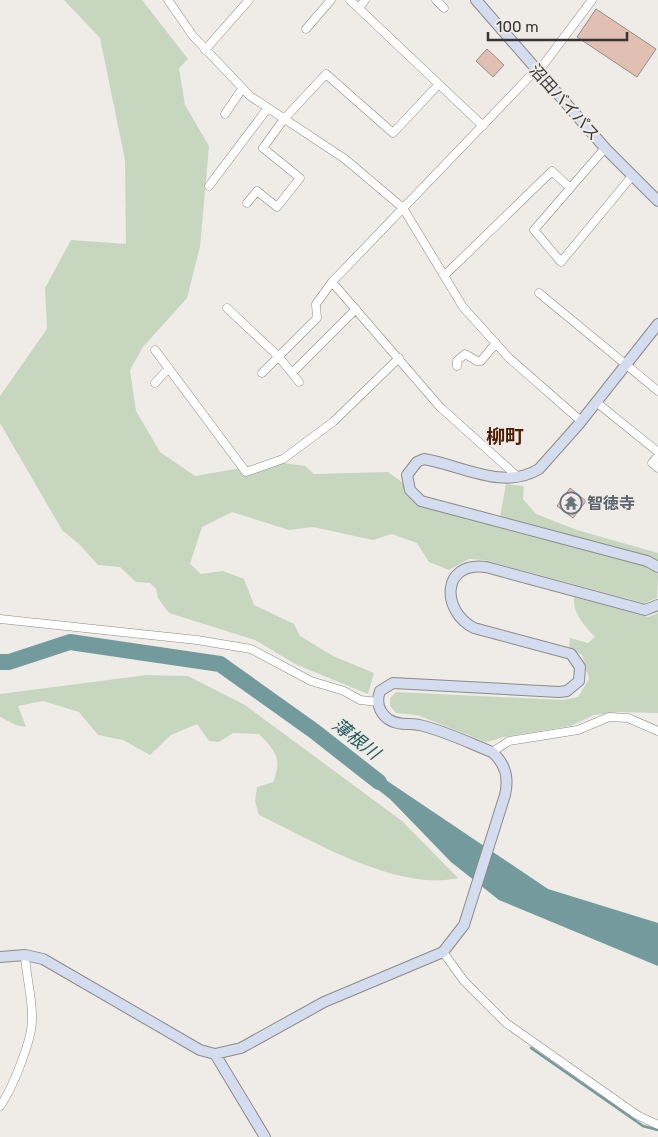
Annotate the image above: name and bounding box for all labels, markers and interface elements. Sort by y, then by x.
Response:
scale bar [488,10,627,42]
text: 100 m [496,18,538,36]
street label: 沼田バイパス [526,60,604,144]
district label: 柳町 [486,425,524,448]
temple icon: 智徳寺 [559,491,583,515]
place label: 智徳寺 [587,494,635,513]
water label: 薄根川 [328,714,386,766]

